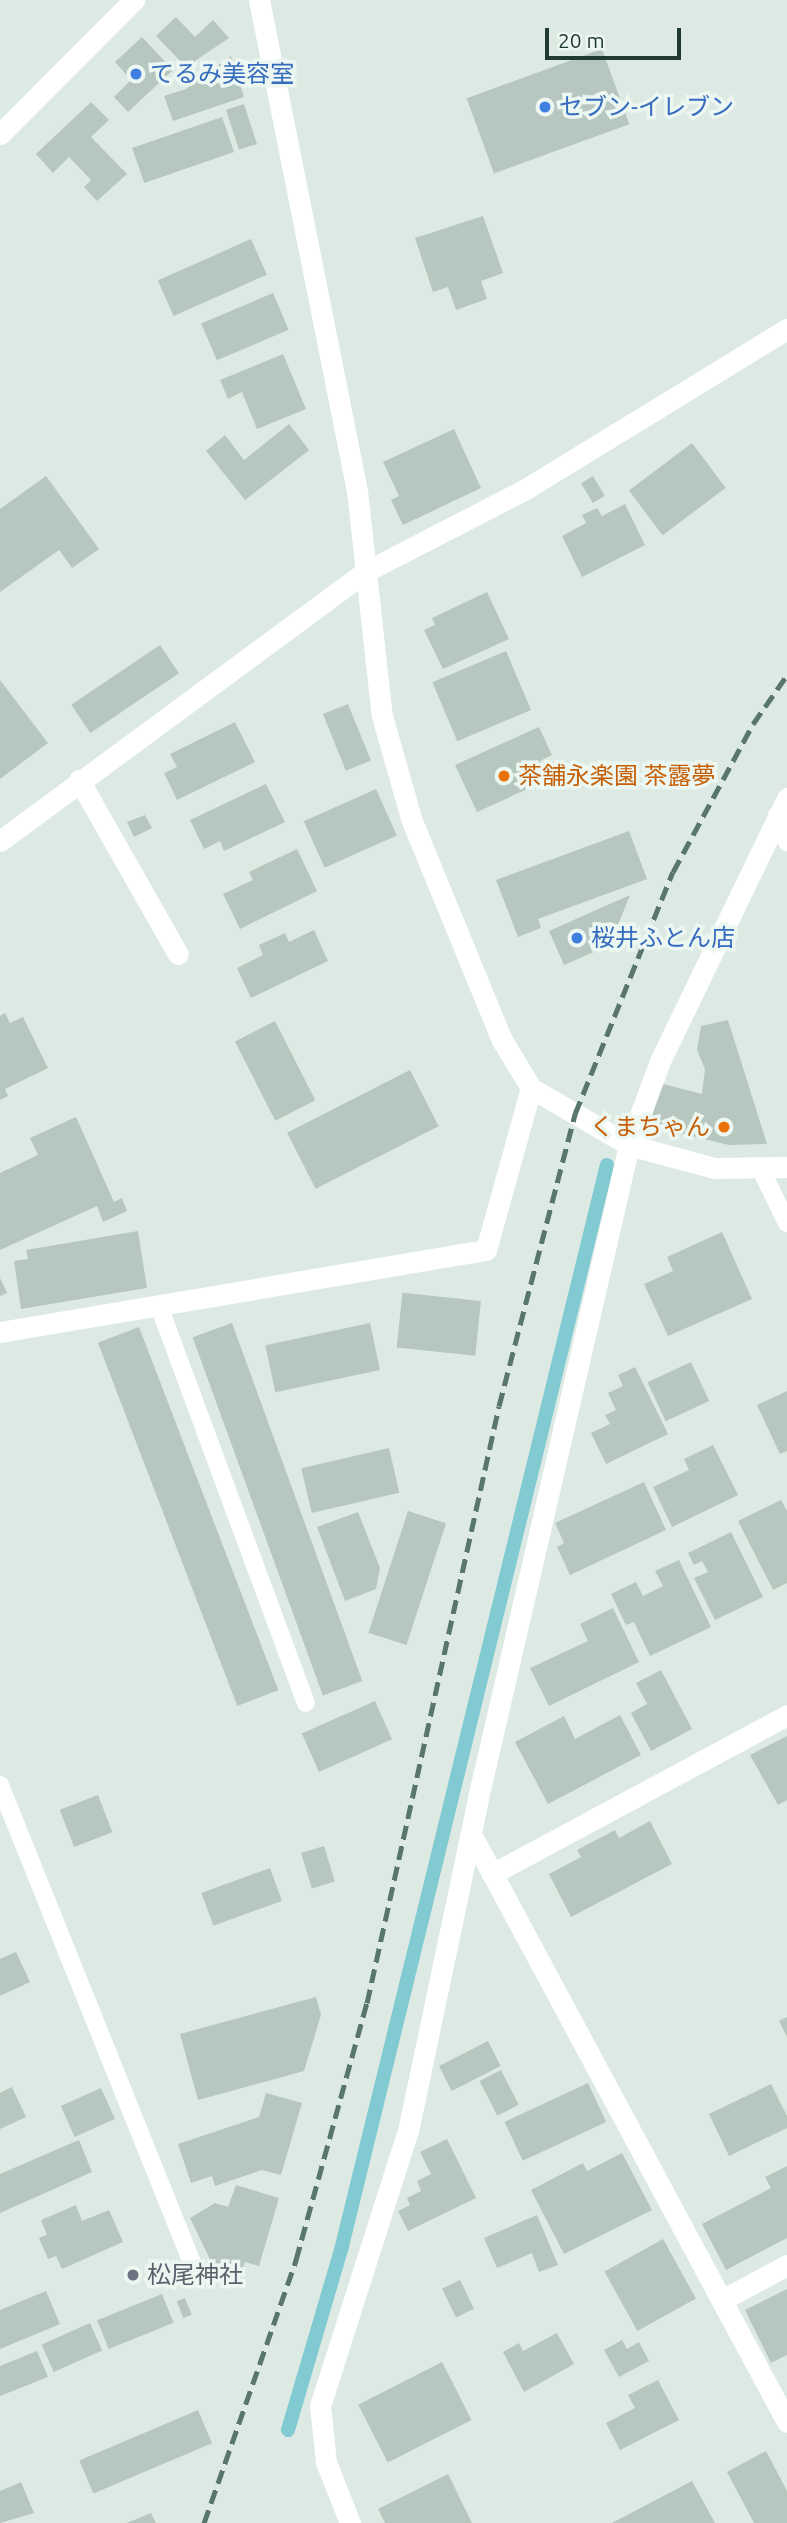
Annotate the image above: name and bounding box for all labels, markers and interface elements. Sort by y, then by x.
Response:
scale bar [549,14,686,58]
text: 20 m [558,28,605,52]
place label: てるみ美容室 [150,60,294,88]
marker: てるみ美容室 [128,66,144,82]
place label: セブン-イレブン [559,93,734,121]
marker: セブン-イレブン [537,99,553,115]
place label: 茶舗永楽園 茶露夢 [518,762,715,790]
marker: 茶舗永楽園 茶露夢 [496,768,512,784]
place label: 桜井ふとん店 [591,924,735,952]
marker: 桜井ふとん店 [569,930,585,946]
place label: くまちゃん [590,1113,710,1141]
marker: くまちゃん [716,1119,732,1135]
place label: 松尾神社 [147,2261,243,2289]
marker: 松尾神社 [125,2267,141,2283]

